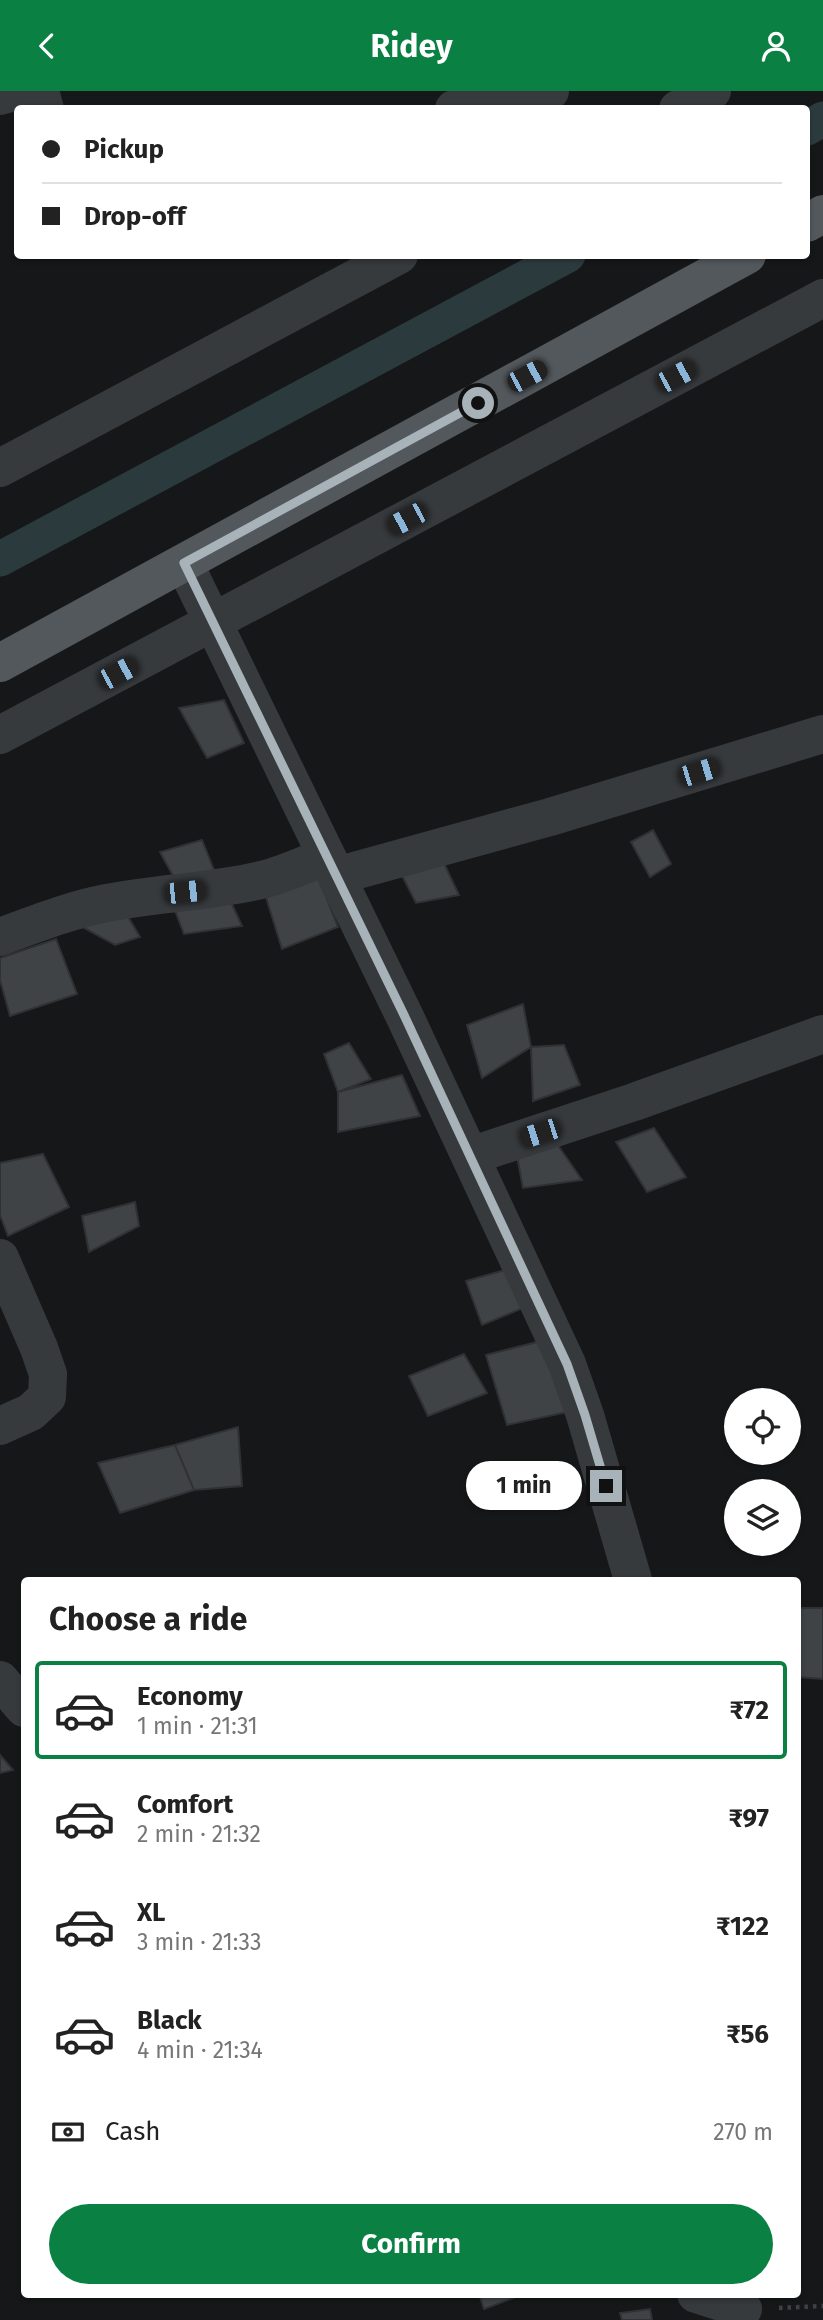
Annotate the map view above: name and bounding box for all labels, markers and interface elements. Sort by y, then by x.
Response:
icon: back [28,27,66,65]
text: Ridey [371,27,452,65]
icon: person [757,27,795,65]
text: Pickup [84,134,164,165]
text: Drop-off [84,201,186,232]
car [504,357,551,395]
car [653,357,700,395]
route start [462,387,494,419]
car [384,500,431,538]
car [95,654,142,692]
car [676,756,723,788]
car [164,879,207,905]
car [517,1117,564,1149]
map controls [724,1388,801,1556]
button: locate [724,1388,801,1465]
callout: 1 min [466,1461,582,1511]
route end [590,1470,622,1502]
text: 1 min [496,1471,552,1499]
button: layers [724,1479,801,1556]
text: Choose a ride [49,1600,247,1638]
icon: car [53,1679,116,1742]
text: Economy [137,1681,243,1712]
text: ₹72 [730,1695,769,1726]
text: 1 min · 21:31 [137,1712,258,1740]
icon: car [53,1787,116,1850]
text: Comfort [137,1789,233,1820]
text: ₹97 [728,1803,769,1834]
text: 2 min · 21:32 [137,1820,261,1848]
icon: car [53,1895,116,1958]
text: XL [137,1897,165,1928]
text: ₹122 [716,1911,769,1942]
text: 3 min · 21:33 [137,1928,261,1956]
icon: car [53,2003,116,2066]
text: Black [137,2005,202,2036]
text: ₹56 [726,2019,769,2050]
text: 4 min · 21:34 [137,2036,263,2064]
icon: cash [49,2113,87,2151]
text: Cash [105,2116,161,2147]
text: 270 m [713,2118,773,2146]
button: Confirm [49,2204,773,2284]

